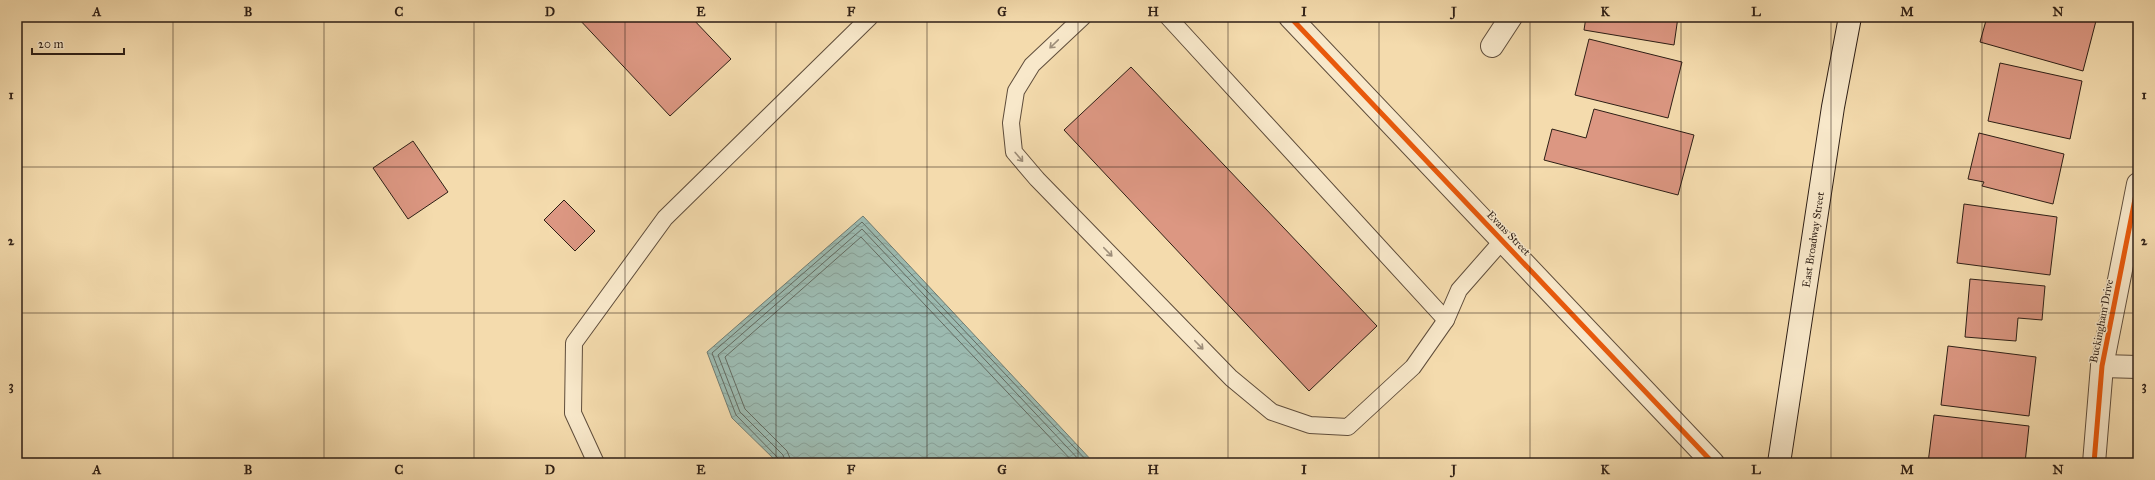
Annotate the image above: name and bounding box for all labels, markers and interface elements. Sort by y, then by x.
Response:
text: A [92,4,102,20]
text: B [244,4,253,20]
text: C [395,4,404,20]
text: D [545,4,555,20]
text: E [696,4,706,20]
text: F [847,4,856,20]
text: G [997,4,1007,20]
text: H [1147,4,1159,20]
text: I [1301,4,1307,20]
text: J [1449,4,1457,20]
text: K [1600,4,1610,20]
text: L [1751,4,1761,20]
text: M [1900,4,1914,20]
text: N [2052,4,2064,20]
scale bar [32,30,124,56]
text: 20 m [38,37,64,51]
one-way arrow [1050,39,1060,48]
text: 1 [8,87,14,103]
text: 1 [2141,87,2147,103]
one-way arrow [1015,152,1023,163]
street label: East Broadway Street [1800,191,1827,288]
street label: Evans Street [1484,208,1533,259]
text: 2 [8,233,15,249]
text: 2 [2141,233,2148,249]
one-way arrow [1103,247,1113,257]
street label: Buckingham Drive [2087,278,2116,364]
one-way arrow [1194,340,1204,350]
text: 3 [8,378,14,394]
text: 3 [2141,378,2147,394]
text: A [92,462,102,478]
text: B [244,462,253,478]
text: C [395,462,404,478]
text: D [545,462,555,478]
text: E [696,462,706,478]
text: F [847,462,856,478]
text: G [997,462,1007,478]
text: H [1147,462,1159,478]
text: I [1301,462,1307,478]
text: J [1449,462,1457,478]
text: K [1600,462,1610,478]
text: L [1751,462,1761,478]
text: M [1900,462,1914,478]
text: N [2052,462,2064,478]

